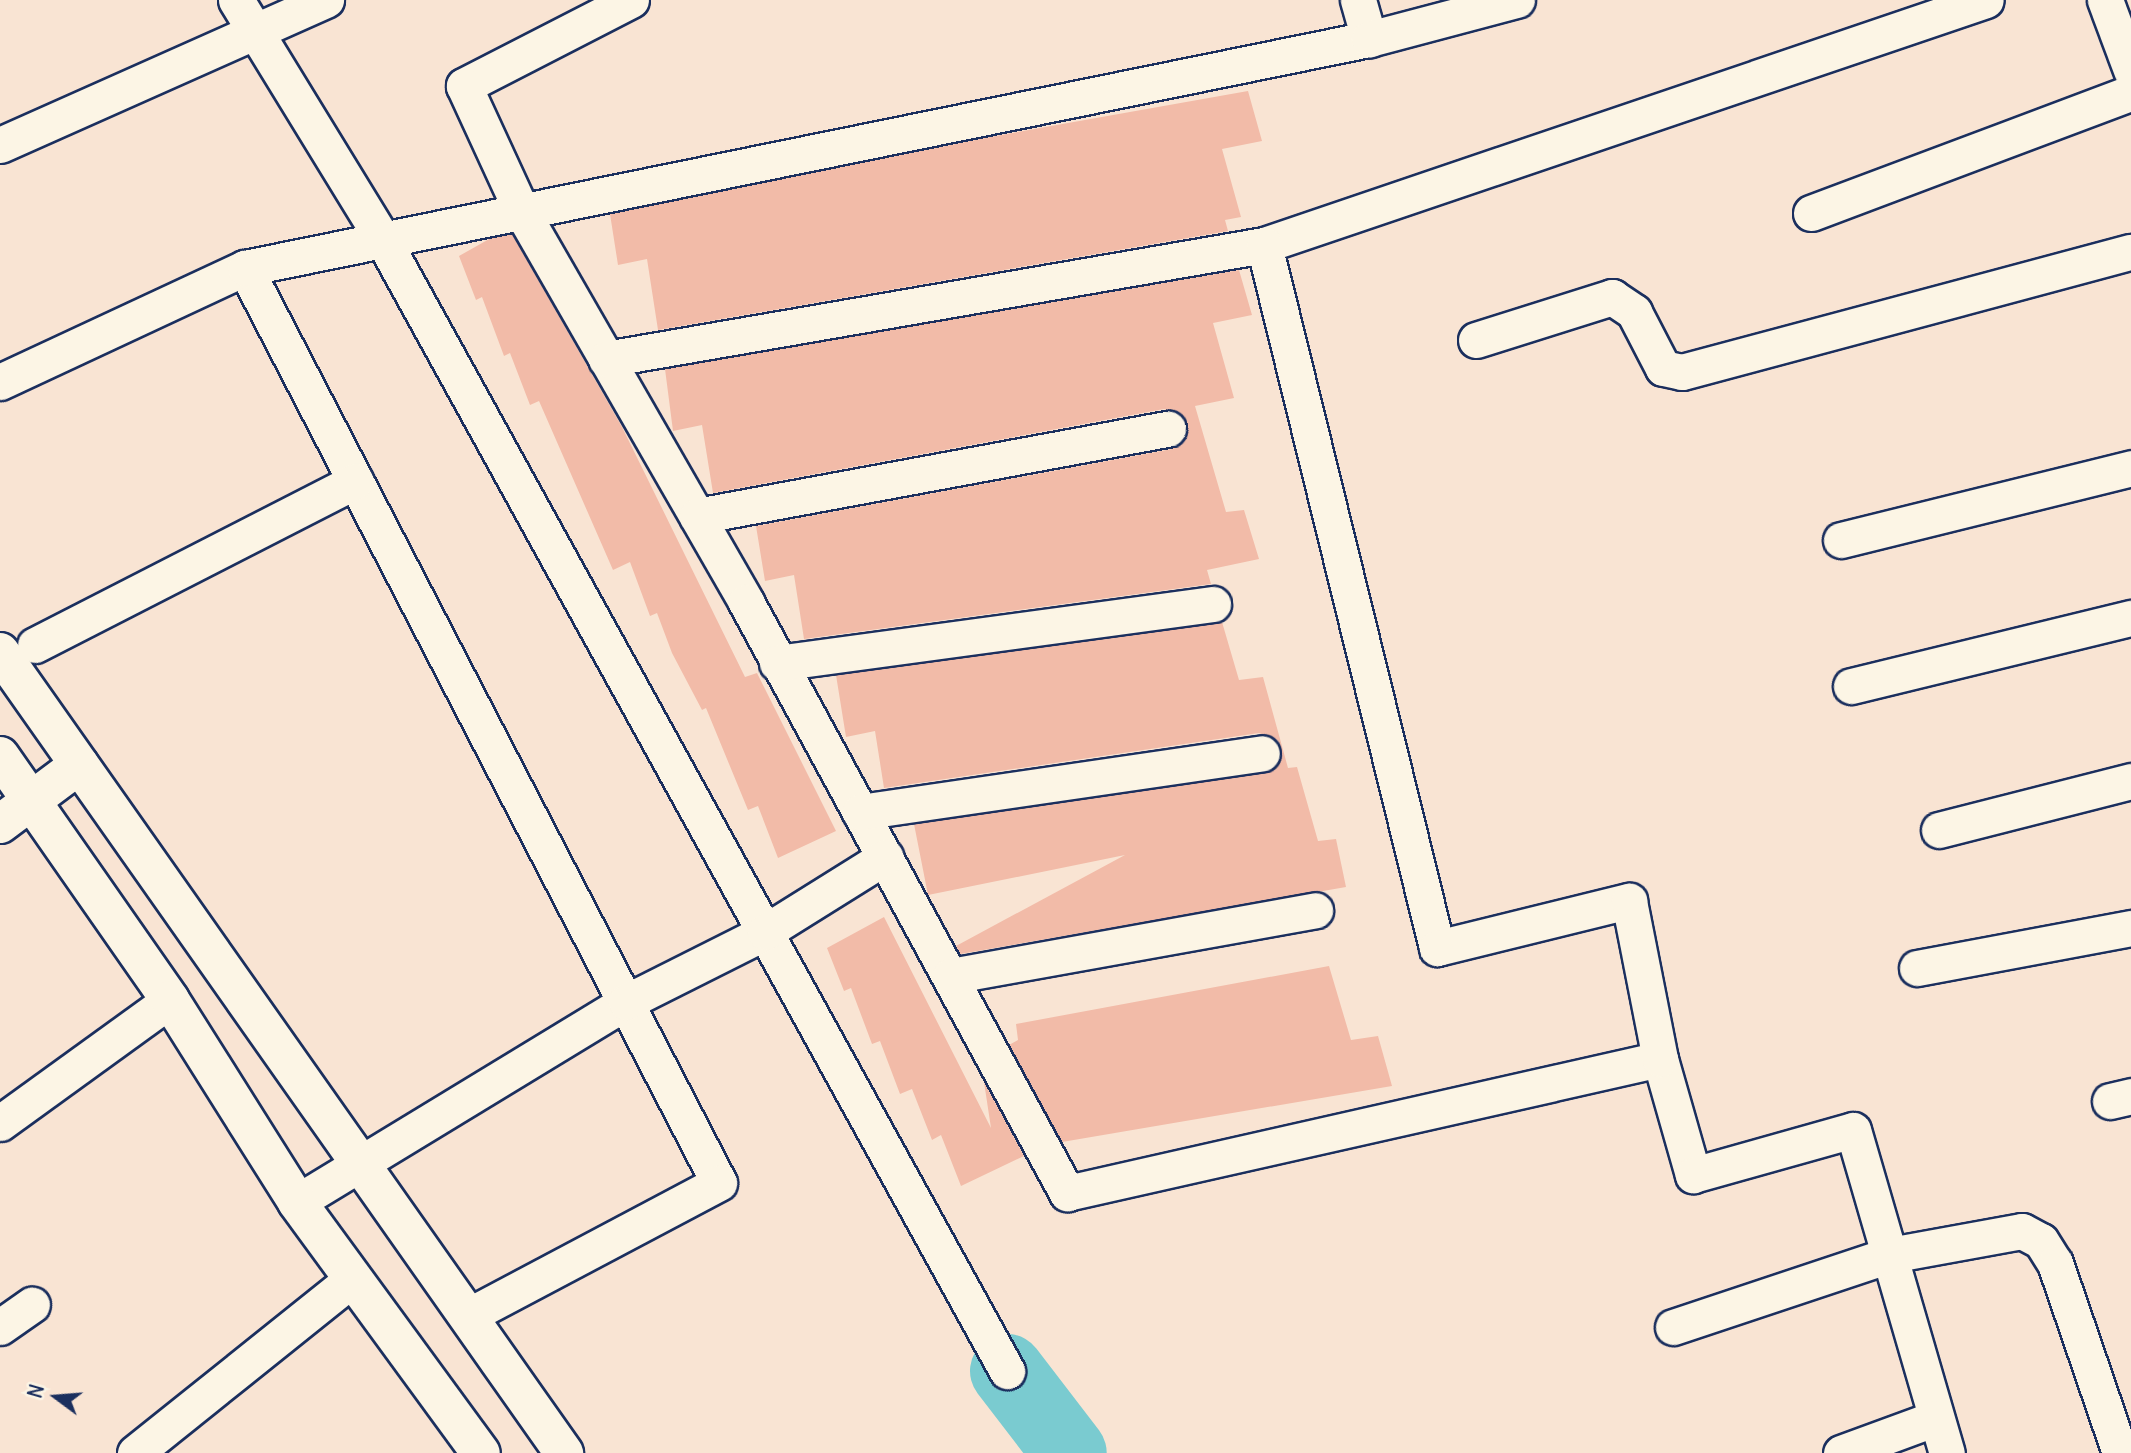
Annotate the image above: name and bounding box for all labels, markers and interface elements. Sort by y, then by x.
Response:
north arrow [21,1362,91,1432]
text: N [22,1382,49,1401]

